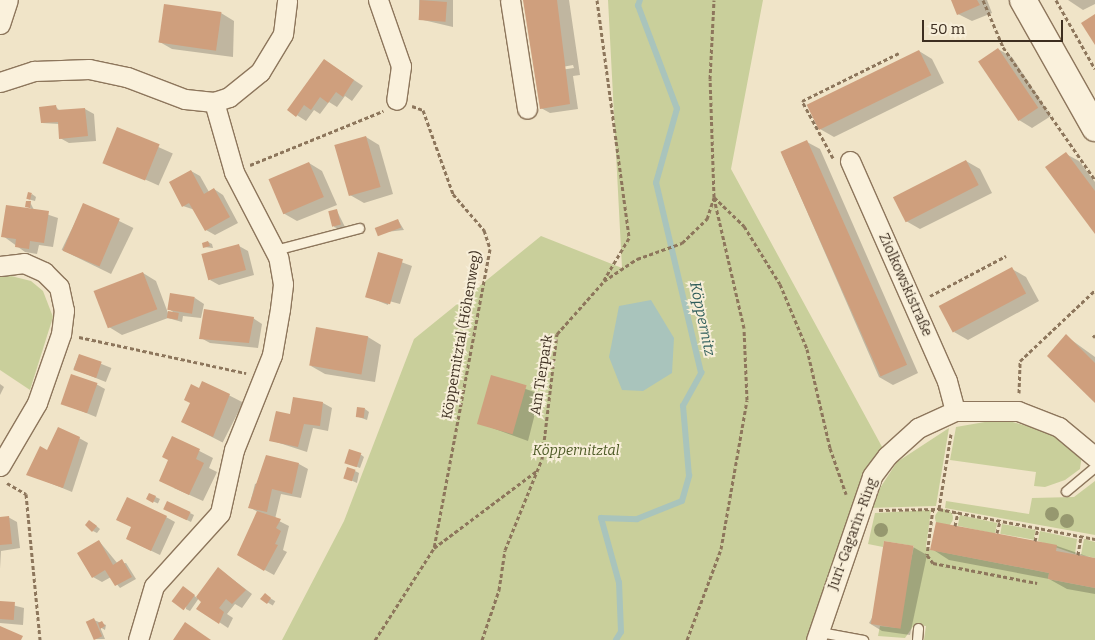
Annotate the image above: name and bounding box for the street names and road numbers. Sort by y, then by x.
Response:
street label: Ziolkowskistraße [875,231,935,339]
street label: Köppernitztal (Höhenweg) [439,249,485,421]
street label: Am Tierpark [527,334,557,416]
street label: Juri-Gagarin-Ring [825,476,881,592]

